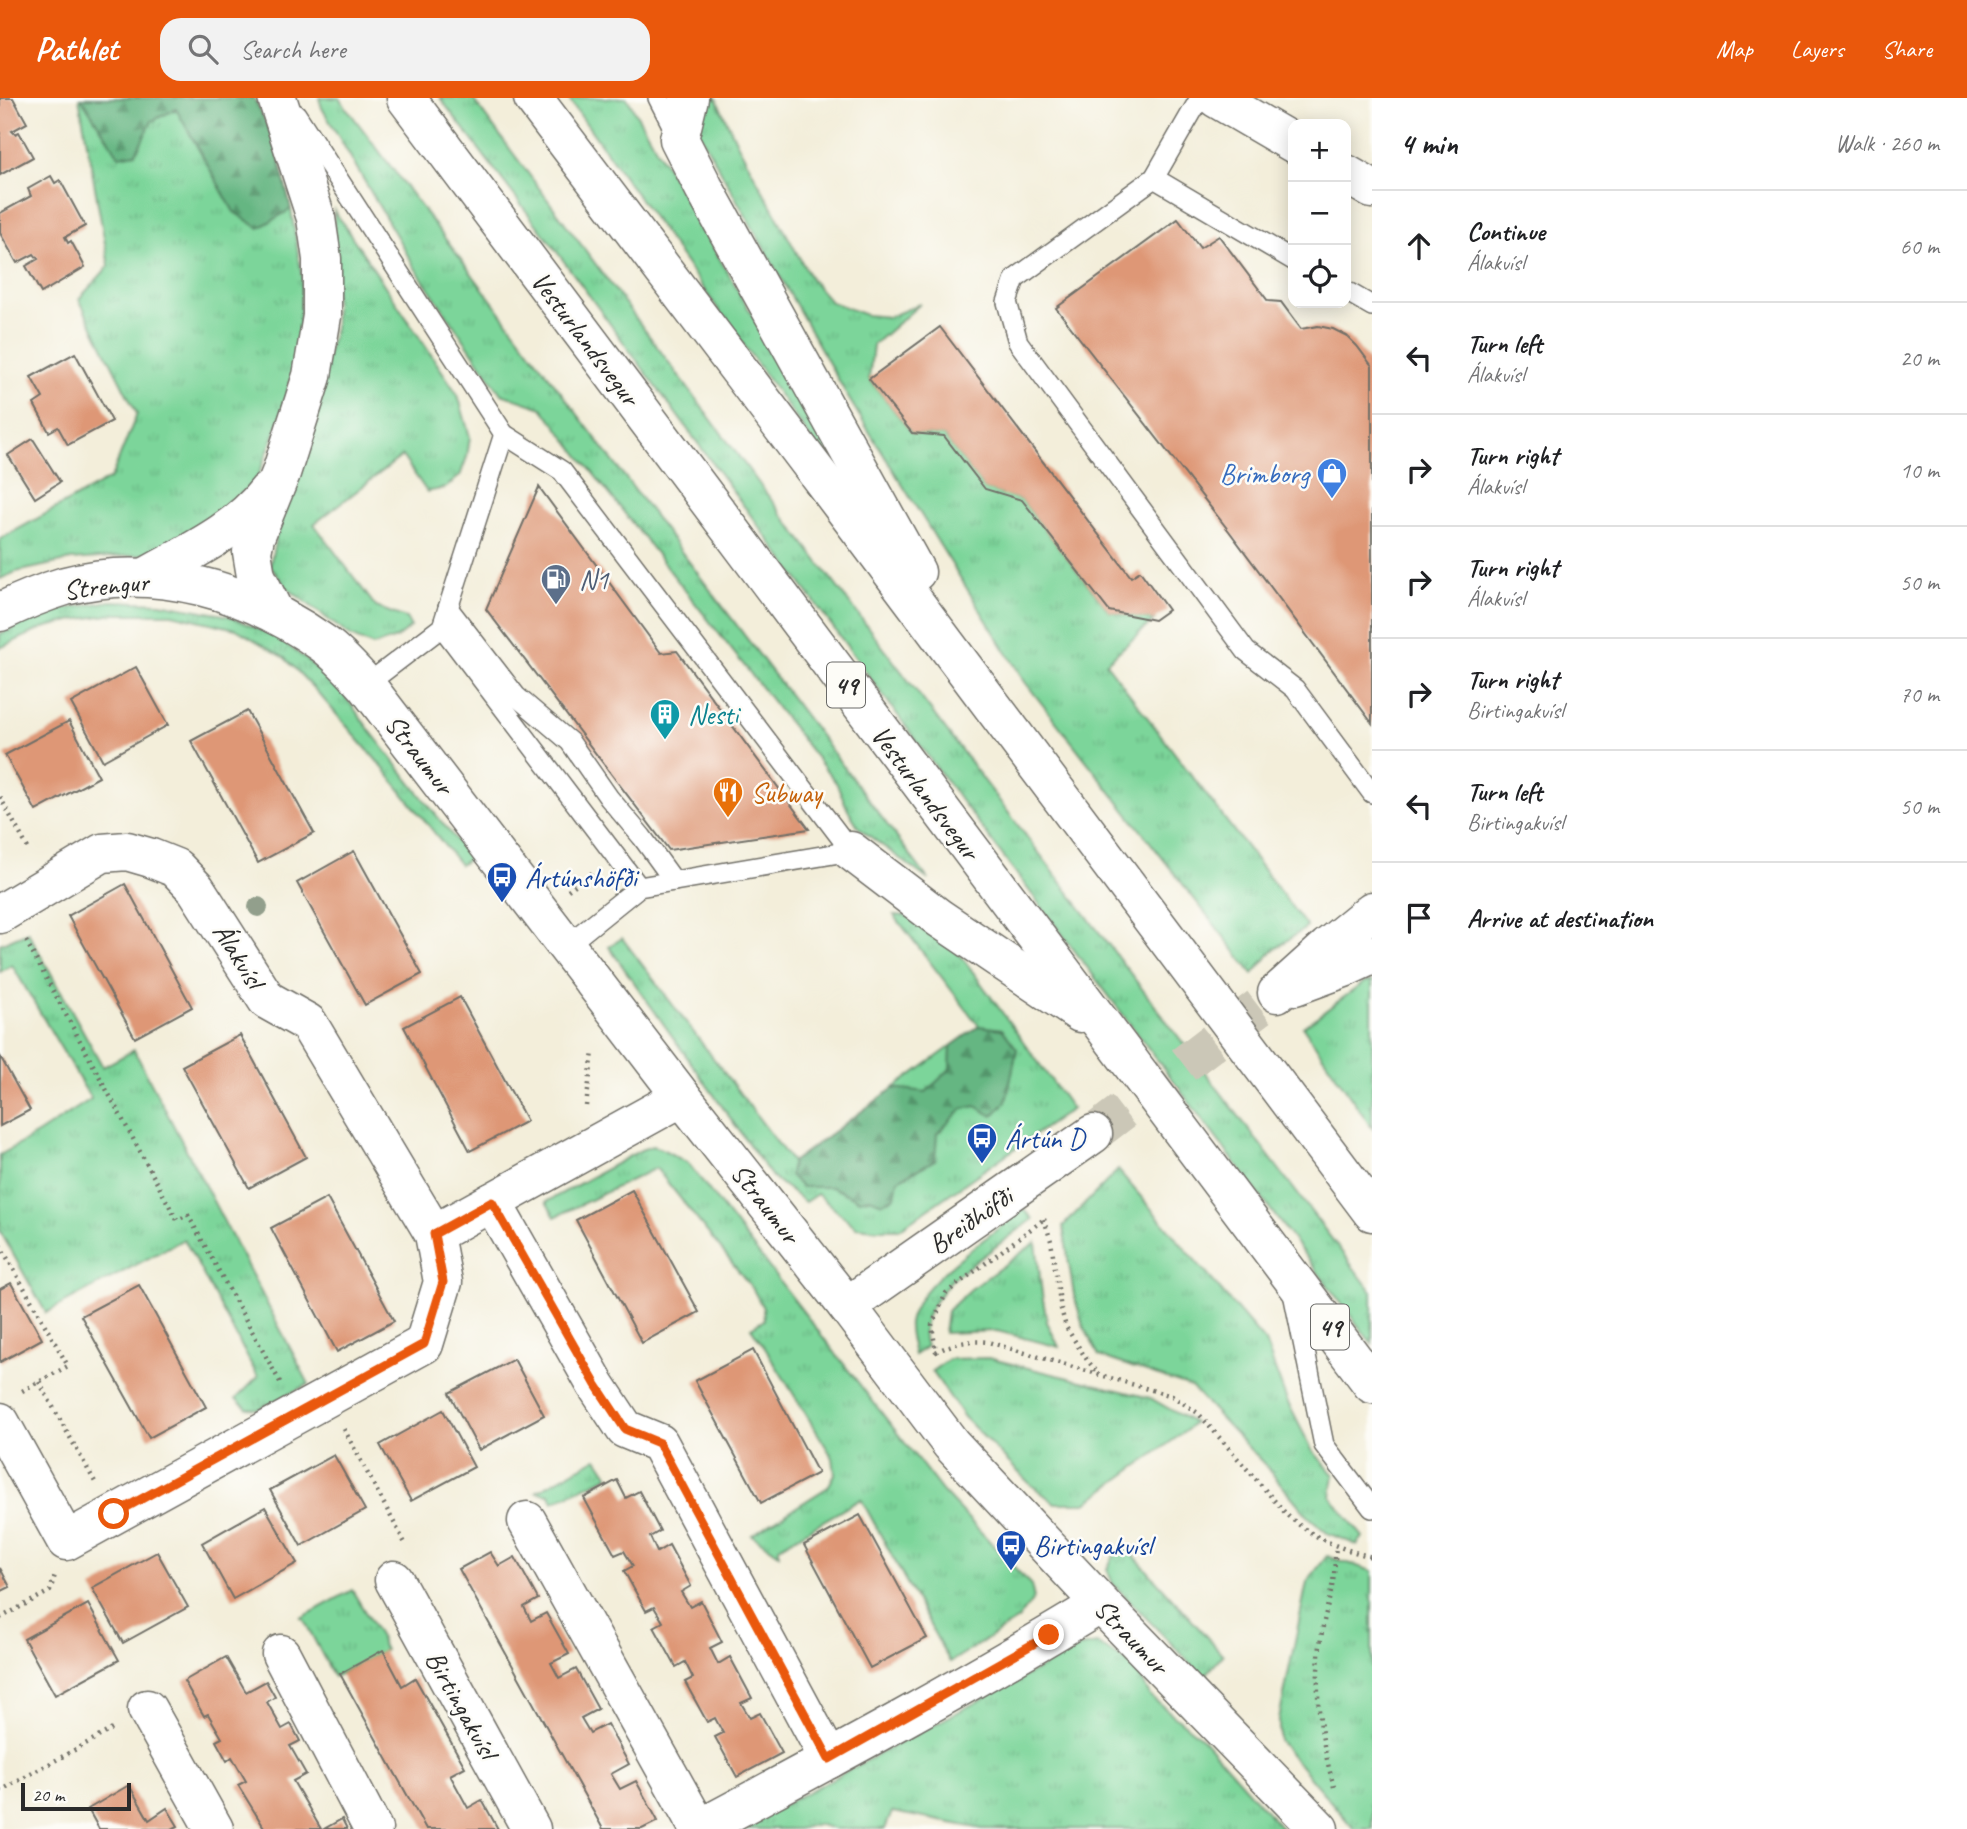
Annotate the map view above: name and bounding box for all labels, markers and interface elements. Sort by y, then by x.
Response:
search box [160,18,650,81]
text: Pathlet [35,28,118,70]
icon: search [184,30,222,68]
text: Search here [240,33,346,66]
text: Map [1716,34,1753,64]
text: Layers [1791,34,1844,64]
text: Share [1882,34,1932,64]
map controls [1288,119,1351,308]
button: + [1288,119,1351,182]
text: 4 min [1400,125,1457,163]
text: Walk · 260 m [1835,129,1939,158]
button: − [1288,182,1351,245]
text: Continue [1467,215,1545,248]
icon: ahead [1400,227,1438,265]
text: 60 m [1900,232,1939,261]
button: locate [1288,245,1351,308]
text: Álakvísl [1467,248,1525,277]
street label: Vesturlandsvegur [524,264,649,415]
text: Turn left [1467,327,1542,360]
icon: left [1400,339,1438,377]
text: 20 m [1900,344,1939,373]
text: Álakvísl [1467,360,1525,389]
text: Turn right [1467,439,1558,472]
icon: right [1400,451,1438,489]
place label: Brimborg [1220,456,1311,491]
shop icon: Brimborg [1315,456,1349,500]
text: 10 m [1900,456,1939,485]
text: Álakvísl [1467,472,1525,501]
text: Turn right [1467,551,1558,584]
fuel station icon: N1 [539,562,573,606]
place label: N1 [579,562,610,597]
street label: Strengur [62,563,152,607]
icon: right [1400,563,1438,601]
text: 50 m [1900,568,1939,597]
text: Álakvísl [1467,584,1525,613]
road number: 49 [827,663,865,708]
text: Turn right [1467,663,1558,696]
icon: right [1400,675,1438,713]
text: 70 m [1900,680,1939,709]
text: Birtingakvísl [1467,696,1564,725]
building icon: Nesti [648,697,682,741]
place label: Nesti [688,697,742,732]
street label: Straumur [377,707,464,804]
street label: Vesturlandsvegur [864,718,989,869]
restaurant icon: Subway [711,775,745,819]
place label: Subway [751,775,824,810]
text: Turn left [1467,775,1542,808]
icon: left [1400,787,1438,825]
text: 50 m [1900,792,1939,821]
text: Birtingakvísl [1467,808,1564,837]
bus stop icon: Ártúnshöfði [485,860,519,904]
place label: Ártúnshöfði [525,860,640,895]
icon: arrive [1400,899,1438,937]
text: Arrive at destination [1467,902,1653,935]
street label: Álakvísl [205,916,275,999]
bus stop icon: Ártún D [965,1121,999,1165]
place label: Ártún D [1005,1121,1087,1156]
street label: Straumur [723,1156,810,1253]
street label: Breiðhöfði [921,1177,1022,1262]
road number: 49 [1311,1304,1349,1350]
route start [98,1498,129,1529]
bus stop icon: Birtingakvísl [994,1528,1028,1572]
place label: Birtingakvísl [1034,1528,1157,1563]
street label: Straumur [1087,1591,1178,1684]
route end [1033,1619,1064,1650]
street label: Birtingakvísl [418,1644,508,1769]
scale bar [21,1780,131,1812]
text: 20 m [32,1783,64,1807]

